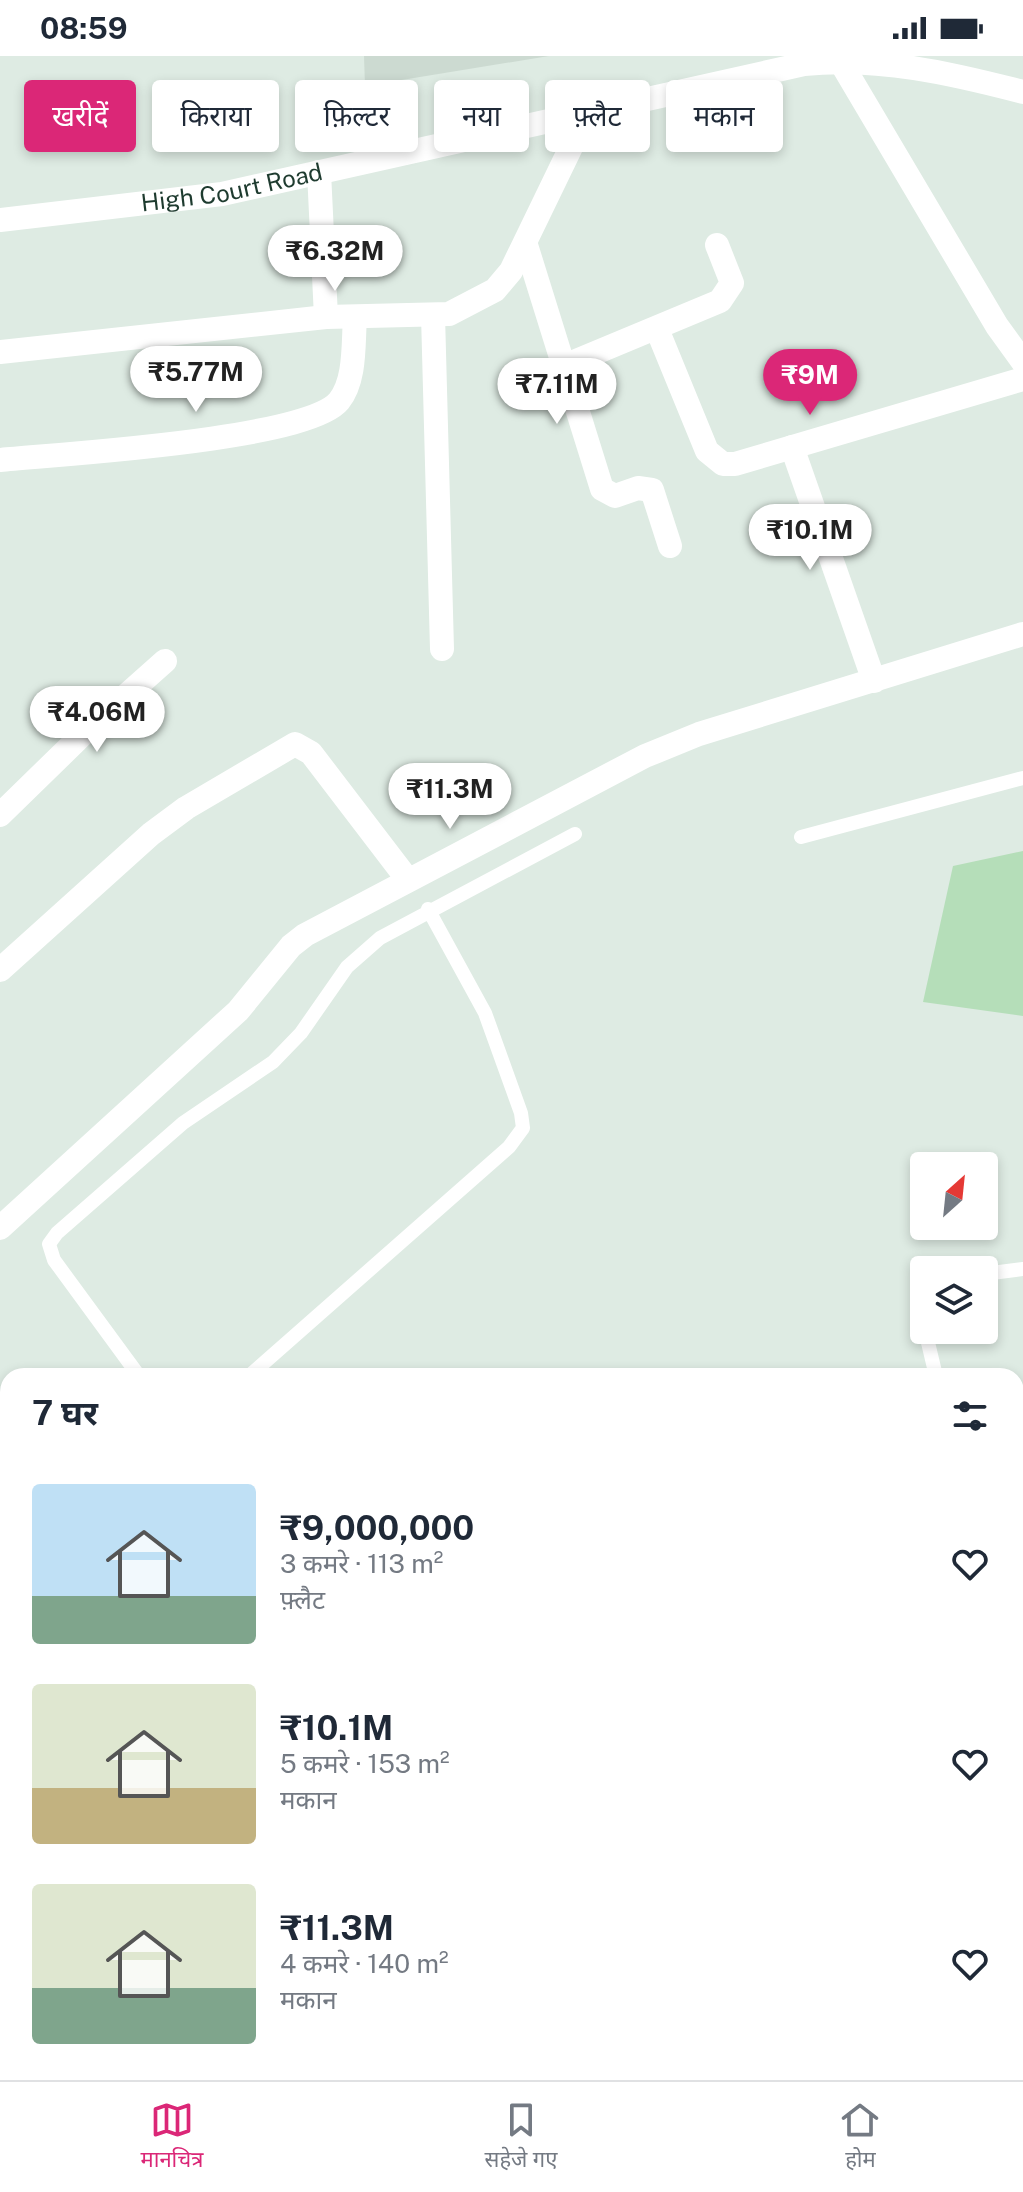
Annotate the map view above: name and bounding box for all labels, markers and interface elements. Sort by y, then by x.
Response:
text: 08:59 [40,10,127,46]
chip: खरीदें [24,80,136,152]
chip: किराया [152,80,279,152]
chip: फ़िल्टर [295,80,418,152]
chip: नया [434,80,529,152]
chip: फ़्लैट [545,80,650,152]
chip: मकान [666,80,783,152]
street label: High Court Road [139,157,325,216]
pin: ₹6.32M [270,225,400,293]
text: ₹6.32M [286,235,384,266]
pin: ₹5.77M [131,346,261,414]
pin: ₹9M [771,349,849,417]
text: ₹5.77M [148,356,244,387]
pin: ₹7.11M [492,358,622,426]
text: ₹9M [781,359,839,390]
text: ₹7.11M [515,368,599,399]
pin: ₹10.1M [745,504,875,572]
text: ₹10.1M [767,514,853,545]
pin: ₹4.06M [32,686,162,754]
text: ₹4.06M [48,696,146,727]
pin: ₹11.3M [385,763,515,831]
text: ₹11.3M [406,773,494,804]
north arrow [910,1152,998,1240]
map controls [910,1152,998,1344]
button: layers [910,1256,998,1344]
text: 7 घर [32,1393,98,1433]
icon: filters [948,1394,992,1438]
text: ₹9,000,000 [280,1508,474,1548]
icon: home [96,1516,192,1612]
icon: heart [948,1542,992,1586]
text: 3 कमरे · 113 m² [280,1548,443,1579]
text: फ़्लैट [280,1584,325,1615]
text: ₹10.1M [280,1708,393,1748]
icon: home [96,1716,192,1812]
icon: heart [948,1742,992,1786]
text: 5 कमरे · 153 m² [280,1748,450,1779]
text: मकान [280,1784,337,1815]
text: ₹11.3M [280,1908,394,1948]
icon: home [96,1916,192,2012]
icon: heart [948,1942,992,1986]
text: 4 कमरे · 140 m² [280,1948,448,1979]
text: मकान [280,1984,337,2015]
tab: मानचित्र [141,2098,203,2176]
tab: सहेजे गए [485,2098,557,2176]
tab: होम [838,2098,882,2176]

